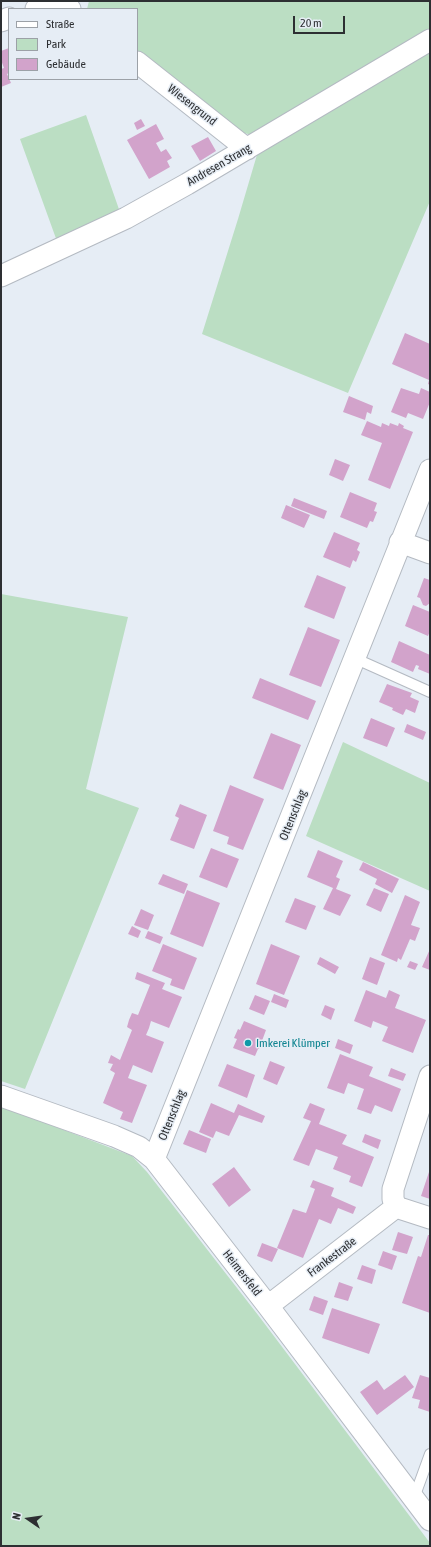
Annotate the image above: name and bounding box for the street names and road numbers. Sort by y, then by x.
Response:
street label: Wiesengrund [165,81,219,129]
street label: Andresen Strang [184,141,254,189]
street label: Ottenschlag [276,788,310,842]
street label: Ottenschlag [155,1088,189,1142]
street label: Frankestraße [305,1234,359,1280]
street label: Heimersfeld [220,1247,264,1299]

